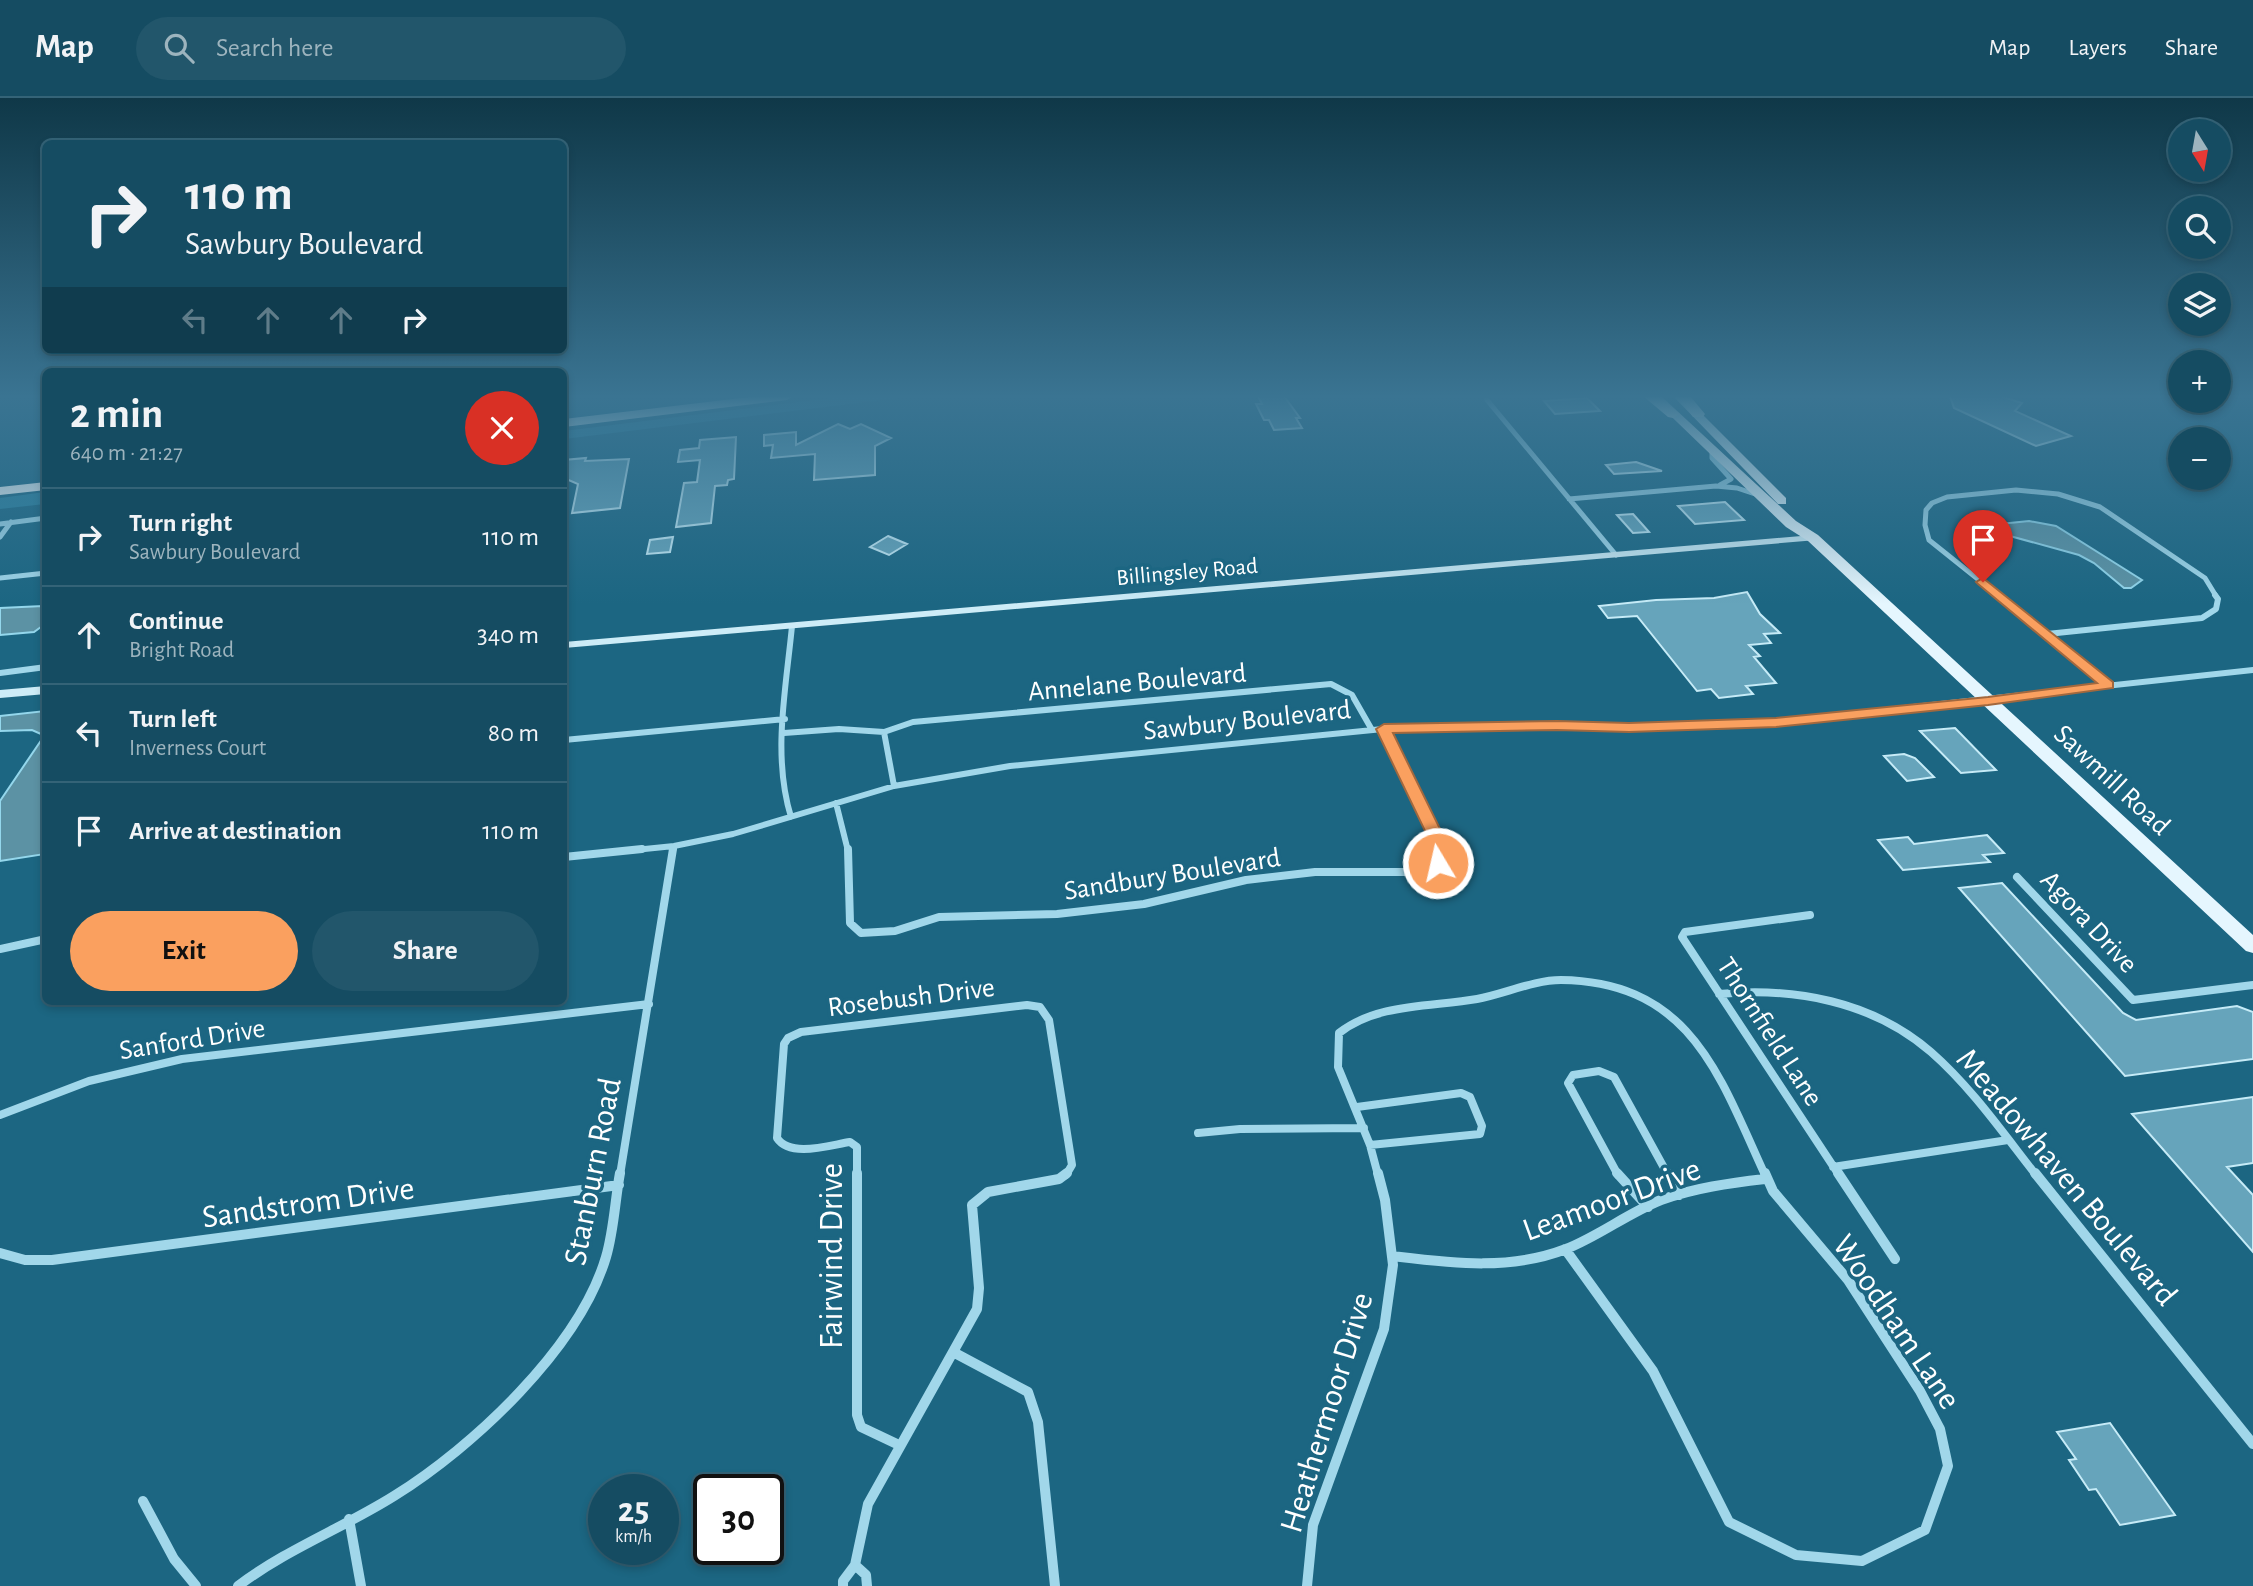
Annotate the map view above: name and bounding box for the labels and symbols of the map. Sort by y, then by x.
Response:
north arrow [2168,119,2231,182]
pin [1953,510,2013,582]
street label: Billingsley Road [1115,555,1259,590]
street label: Annelane Boulevard [1027,659,1248,706]
street label: Sawbury Boulevard [1142,696,1352,746]
street label: Sawmill Road [2048,720,2175,841]
position arrow [1401,826,1475,900]
street label: Sandbury Boulevard [1062,844,1283,906]
street label: Agora Drive [2035,866,2142,979]
street label: Thornfield Lane [1711,953,1828,1111]
street label: Rosebush Drive [826,974,996,1022]
street label: Sanford Drive [117,1015,267,1065]
street label: Meadowhaven Boulevard [1949,1043,2183,1312]
street label: Stanburn Road [559,1075,628,1268]
street label: Leamoor Drive [1519,1153,1705,1248]
street label: Fairwind Drive [816,1163,849,1349]
street label: Sandstrom Drive [200,1172,416,1235]
street label: Woodham Lane [1826,1229,1966,1415]
street label: Heathermoor Drive [1275,1289,1380,1537]
speed limit sign: 30 [693,1474,784,1565]

